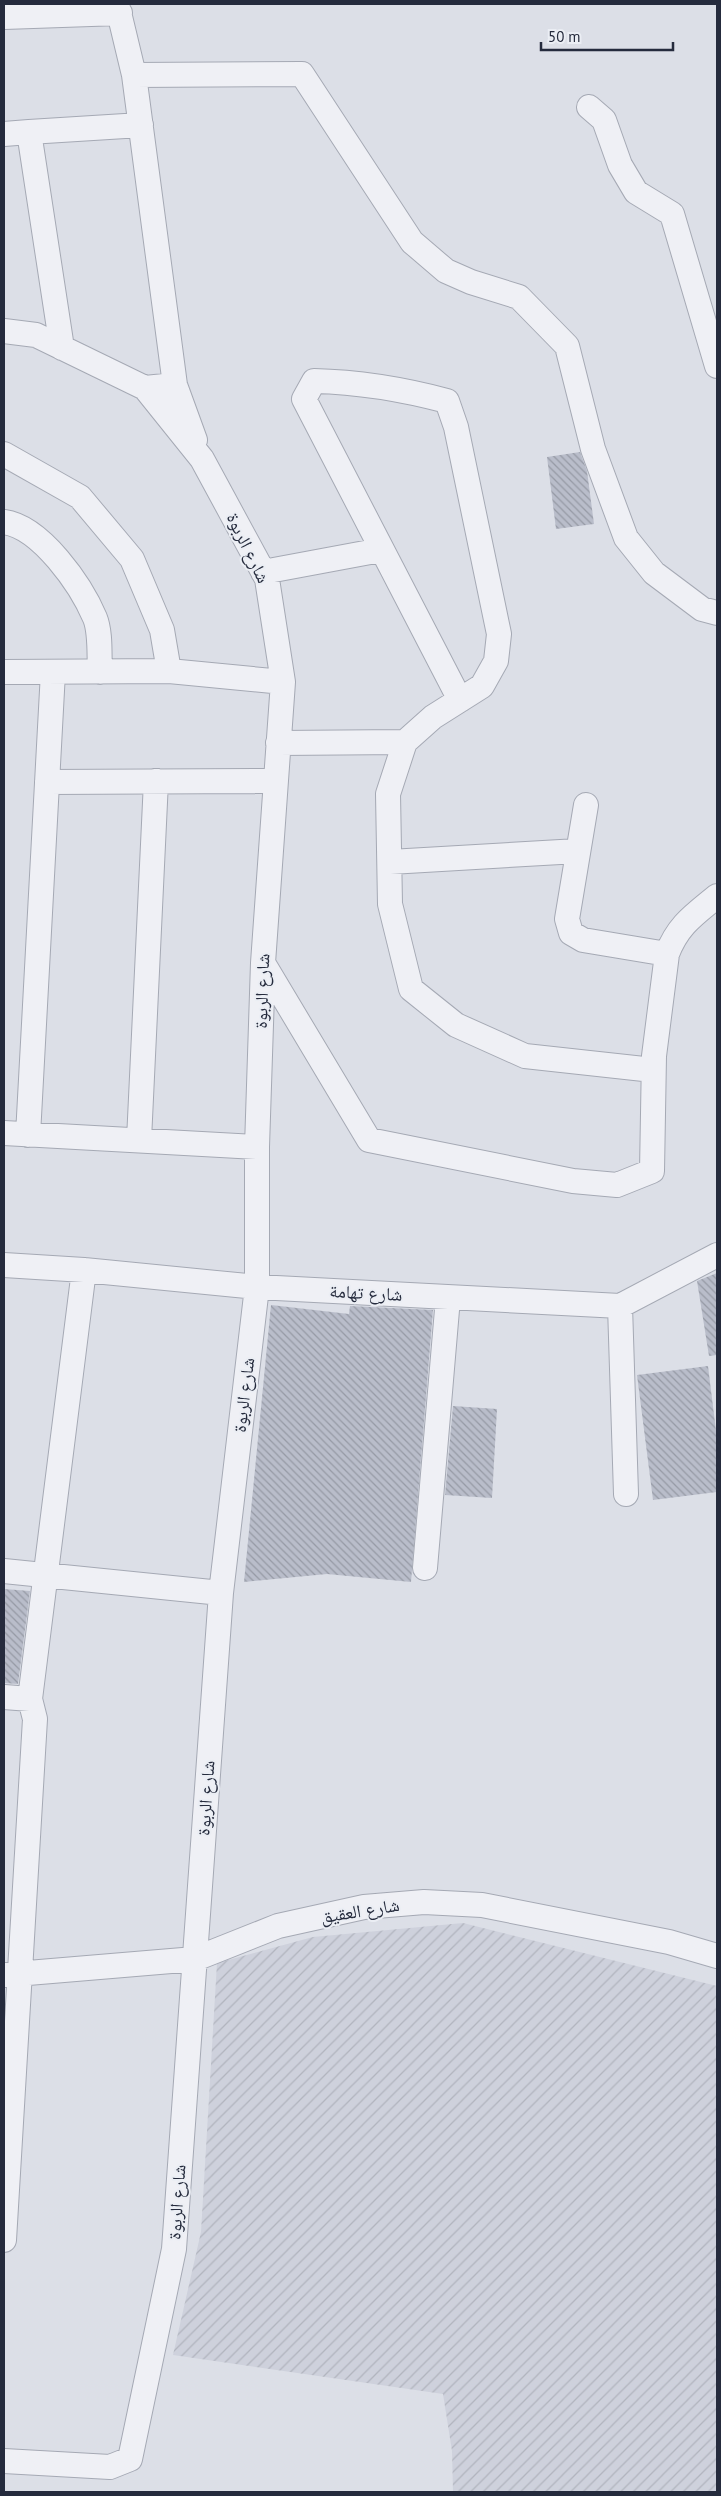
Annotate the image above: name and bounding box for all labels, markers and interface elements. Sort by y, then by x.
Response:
scale bar [541,20,674,52]
text: 50 m [548,27,581,46]
street label: شارع الربوة [222,509,275,587]
street label: شارع الربوة [249,953,274,1029]
street label: شارع تهامة [329,1279,403,1306]
street label: شارع الربوة [228,1356,259,1434]
street label: شارع الربوة [191,1760,220,1836]
street label: شارع العقيق [319,1893,401,1928]
street label: شارع الربوة [162,2164,191,2240]

